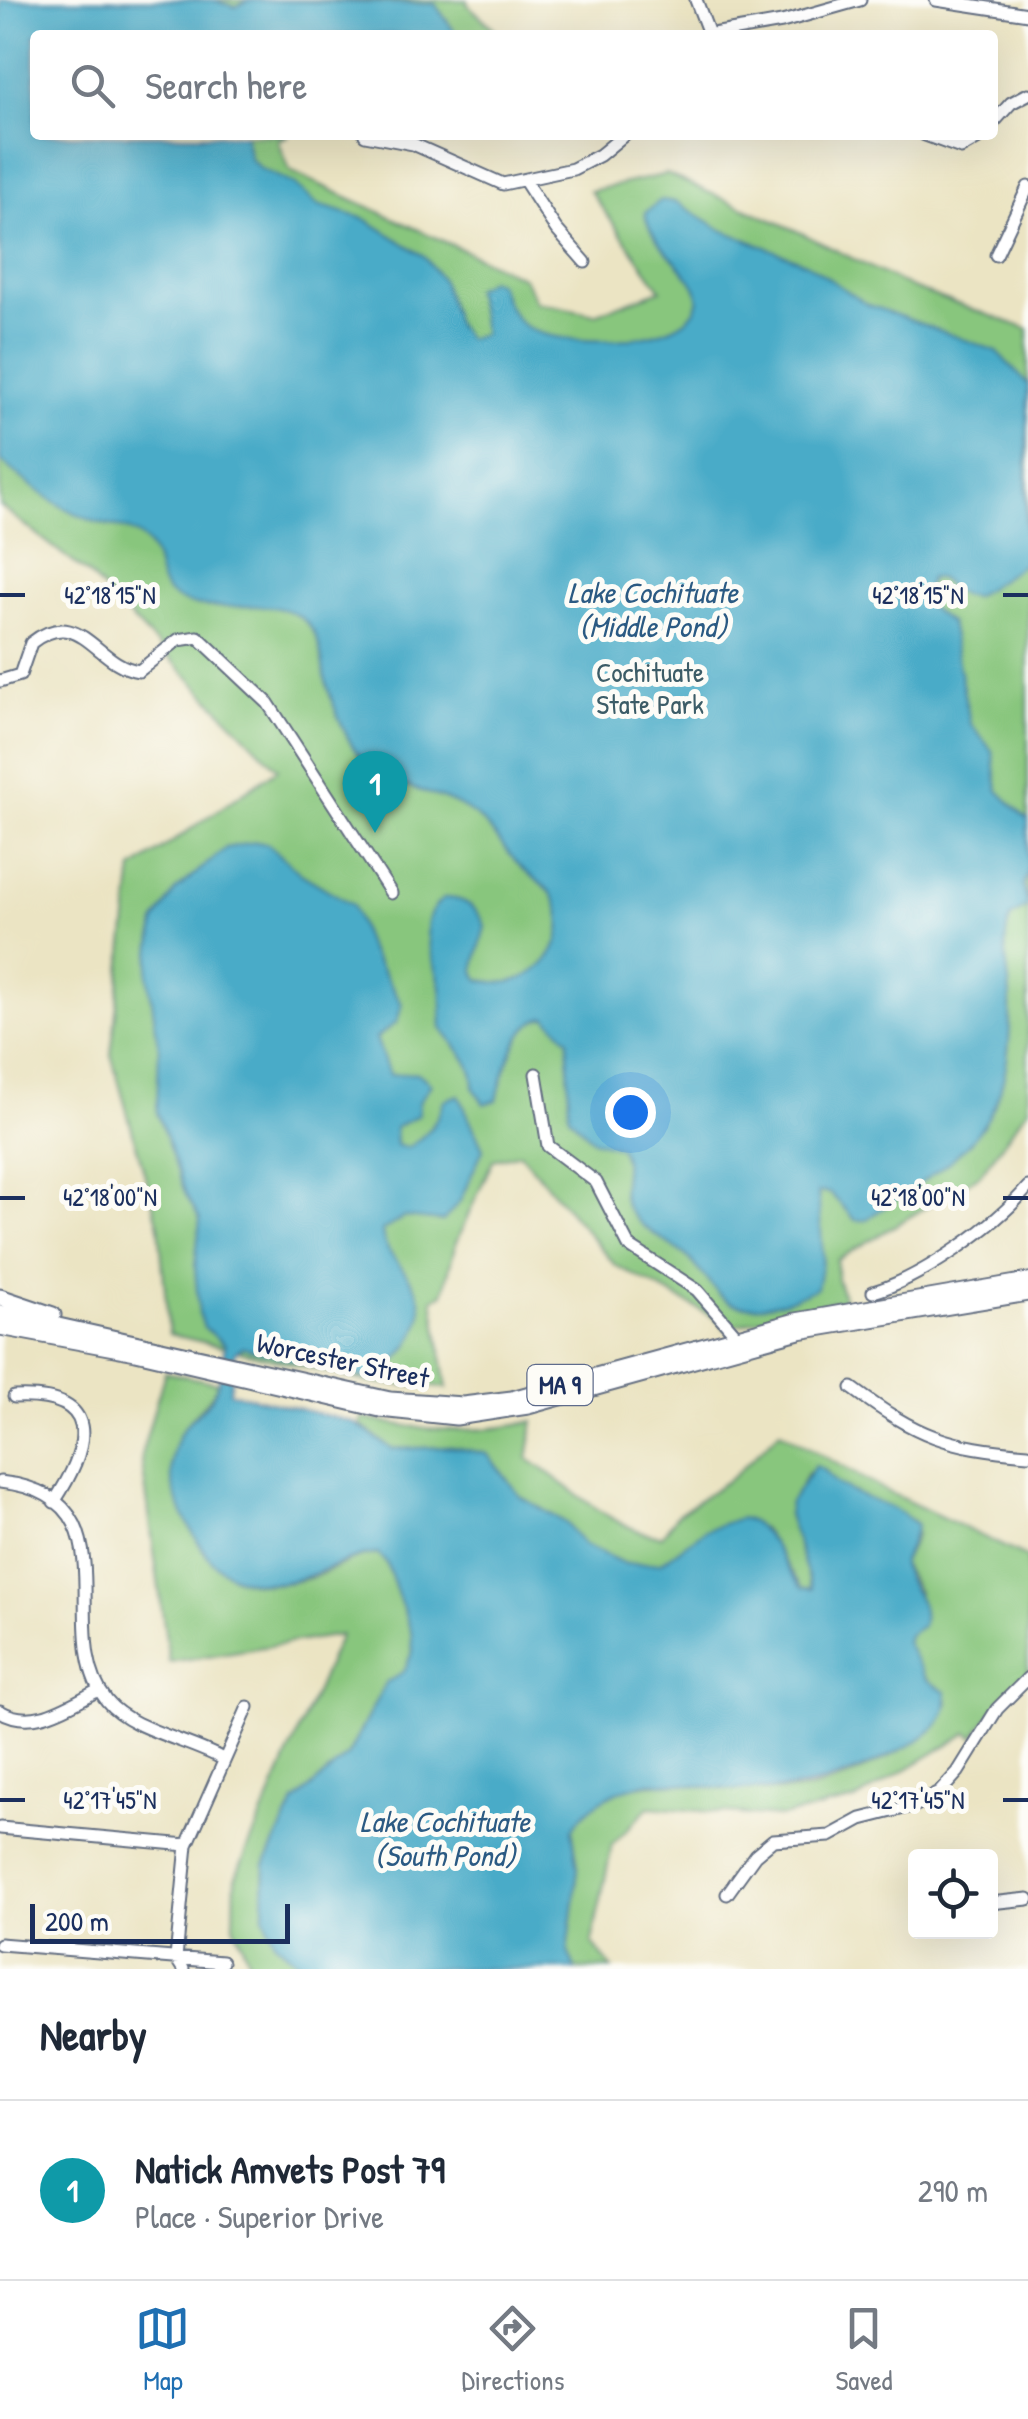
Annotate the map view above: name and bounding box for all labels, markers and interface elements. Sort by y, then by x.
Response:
search box [30,30,998,140]
icon: search [65,58,120,113]
text: Search here [145,59,307,111]
water label: Lake Cochituate (Middle Pond) [568,572,739,646]
text: 42°18'15"N [64,578,156,612]
text: 42°18'15"N [872,578,964,612]
park label: Cochituate State Park [596,653,704,723]
pin: 1 [342,750,408,833]
your location [605,1087,656,1138]
text: 42°18'00"N [63,1180,157,1214]
text: 42°18'00"N [871,1180,965,1214]
street label: Worcester Street [253,1323,433,1397]
road number: MA 9 [528,1365,592,1405]
text: 42°17'45"N [63,1783,157,1817]
text: 42°17'45"N [871,1783,965,1817]
water label: Lake Cochituate (South Pond) [360,1801,531,1875]
map controls [908,1849,998,1939]
button: locate [908,1849,998,1939]
scale bar [30,1899,290,1944]
text: 200 m [45,1902,109,1940]
text: Nearby [40,2006,147,2063]
text: Natick Amvets Post 79 [135,2143,445,2195]
text: 1 [67,2169,78,2212]
text: 290 m [918,2169,988,2212]
text: Place · Superior Drive [135,2195,384,2238]
tab: Map [135,2301,190,2399]
tab: Directions [461,2301,564,2399]
tab: Saved [835,2301,893,2399]

